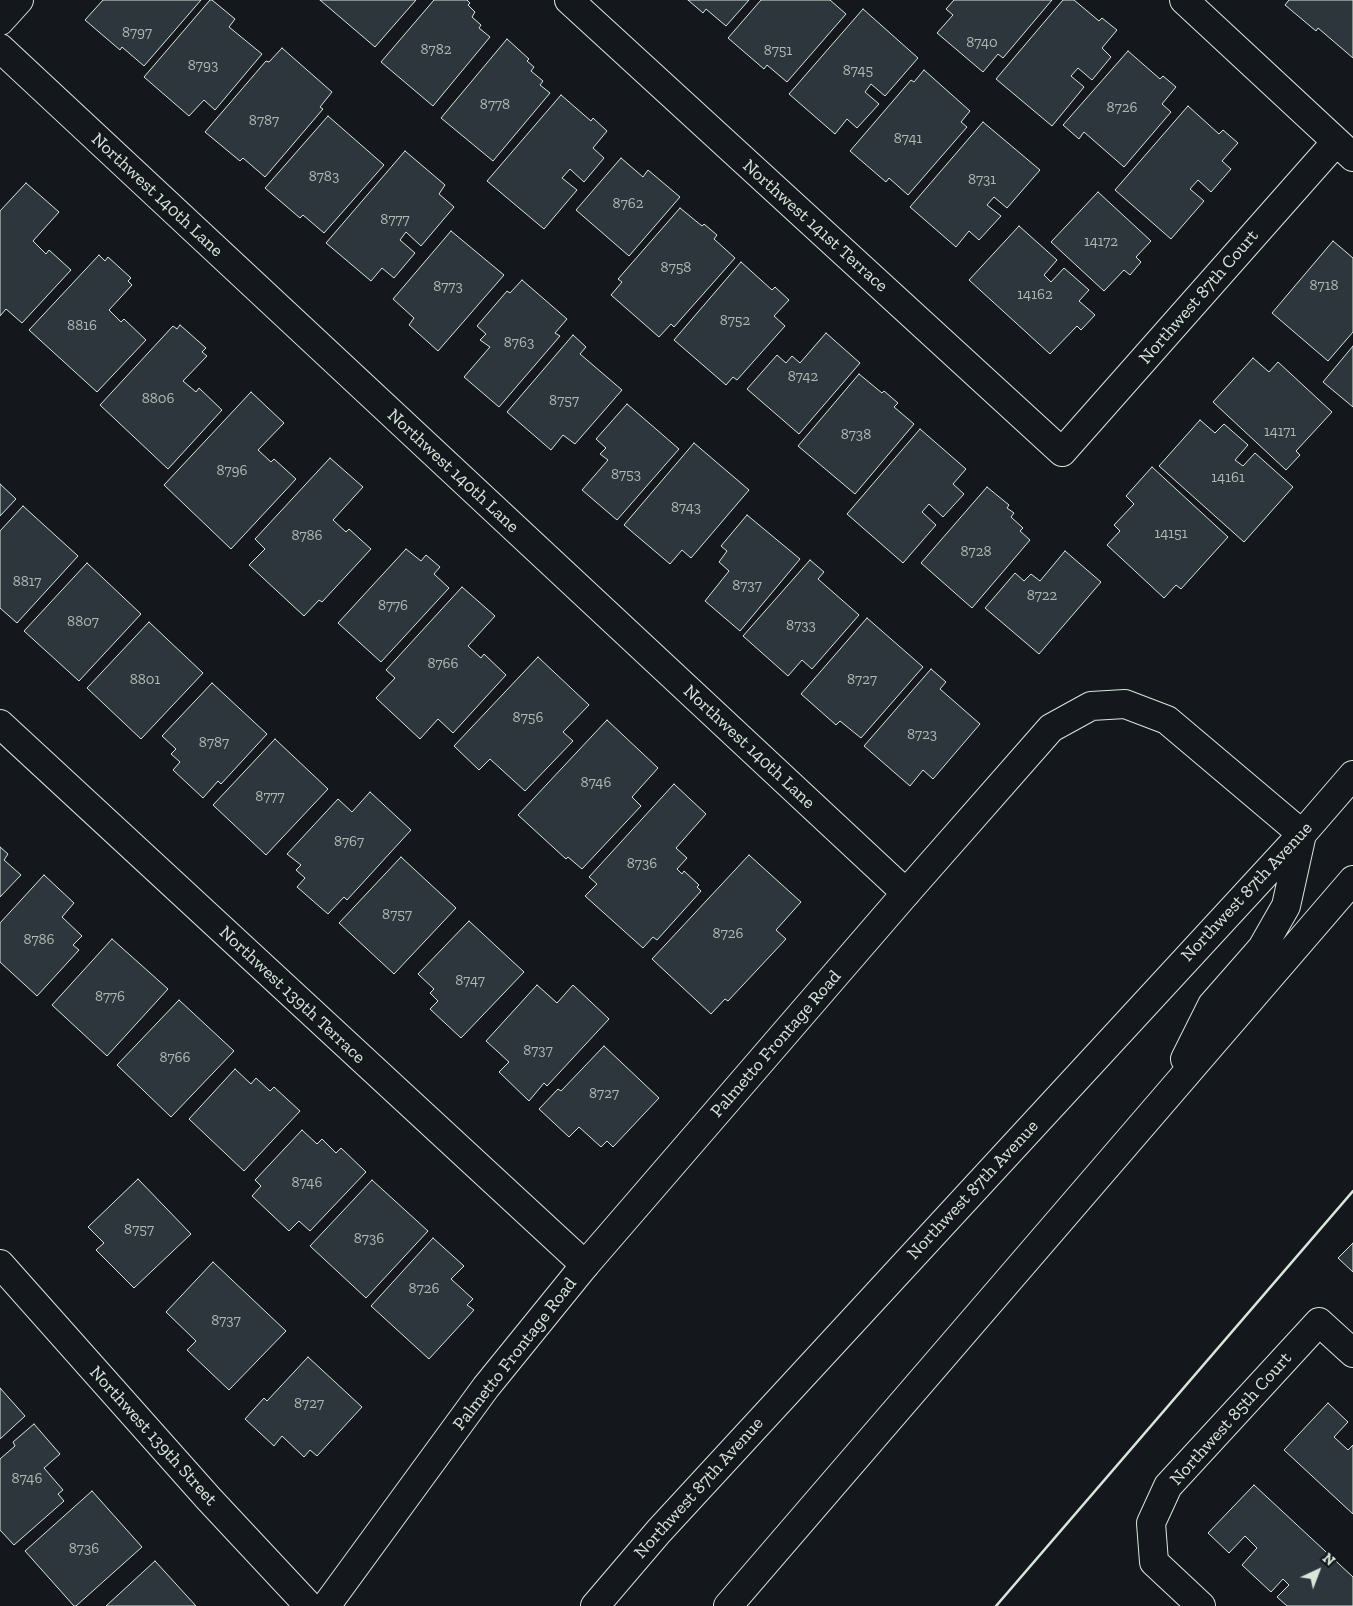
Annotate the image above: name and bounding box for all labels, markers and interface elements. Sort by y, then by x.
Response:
house number: 8797 [122,24,152,42]
house number: 8740 [966,34,998,52]
house number: 8782 [421,41,451,59]
house number: 8751 [764,42,792,60]
house number: 8793 [188,57,218,75]
house number: 8745 [843,62,873,80]
house number: 8778 [480,96,510,114]
house number: 8726 [1107,99,1137,117]
house number: 8787 [249,112,279,130]
street label: Northwest 140th Lane [87,128,227,262]
house number: 8741 [894,130,922,148]
street label: Northwest 141st Terrace [738,155,892,297]
house number: 8783 [309,168,339,186]
house number: 8731 [968,171,996,189]
house number: 8762 [613,195,643,213]
house number: 8777 [380,211,410,229]
street label: Northwest 87th Court [1135,225,1263,369]
house number: 14172 [1084,233,1118,251]
house number: 8758 [661,259,691,277]
house number: 8718 [1310,277,1338,295]
house number: 8773 [433,278,463,296]
house number: 14162 [1017,286,1053,304]
house number: 8752 [720,312,750,330]
house number: 8816 [67,317,97,335]
house number: 8763 [504,334,534,352]
house number: 8742 [788,368,818,386]
house number: 8806 [142,390,174,408]
house number: 8757 [549,392,579,410]
street label: Northwest 140th Lane [383,404,523,538]
house number: 14171 [1264,423,1296,441]
house number: 8738 [841,426,871,444]
house number: 8796 [216,462,248,480]
house number: 8753 [611,466,641,484]
house number: 14161 [1211,469,1245,487]
house number: 8743 [671,499,701,517]
house number: 14151 [1154,525,1188,543]
house number: 8786 [291,527,323,545]
house number: 8728 [961,543,991,561]
house number: 8817 [13,573,41,591]
house number: 8737 [732,577,762,595]
house number: 8722 [1027,587,1057,605]
house number: 8776 [378,597,408,615]
house number: 8807 [67,613,99,631]
house number: 8733 [786,617,816,635]
house number: 8766 [427,655,459,673]
house number: 8801 [130,671,160,689]
house number: 8727 [847,671,877,689]
street label: Northwest 140th Lane [679,680,819,814]
house number: 8756 [513,709,543,727]
house number: 8723 [907,726,937,744]
house number: 8787 [199,734,229,752]
house number: 8746 [581,774,611,792]
house number: 8777 [255,788,285,806]
street label: Northwest 87th Avenue [1177,818,1317,966]
house number: 8767 [334,833,364,851]
house number: 8736 [627,855,657,873]
house number: 8757 [382,906,412,924]
street label: Northwest 139th Terrace [214,922,370,1068]
house number: 8726 [713,925,743,943]
house number: 8786 [23,931,55,949]
street label: Palmetto Frontage Road [706,966,846,1122]
house number: 8747 [455,972,485,990]
house number: 8776 [95,988,125,1006]
house number: 8737 [523,1042,553,1060]
house number: 8766 [159,1049,191,1067]
house number: 8727 [589,1085,619,1103]
street label: Northwest 87th Avenue [903,1116,1043,1264]
house number: 8746 [292,1174,322,1192]
house number: 8757 [124,1221,154,1239]
house number: 8736 [354,1230,384,1248]
street label: Palmetto Frontage Road [449,1273,581,1435]
house number: 8726 [409,1280,439,1298]
house number: 8737 [211,1312,241,1330]
street label: Northwest 85th Court [1166,1348,1296,1490]
street label: Northwest 139th Street [85,1362,221,1510]
house number: 8727 [294,1395,324,1413]
street label: Northwest 87th Avenue [630,1413,768,1563]
house number: 8746 [12,1470,42,1488]
house number: 8736 [69,1540,99,1558]
north arrow [1293,1546,1343,1596]
text: N [1319,1550,1338,1570]

